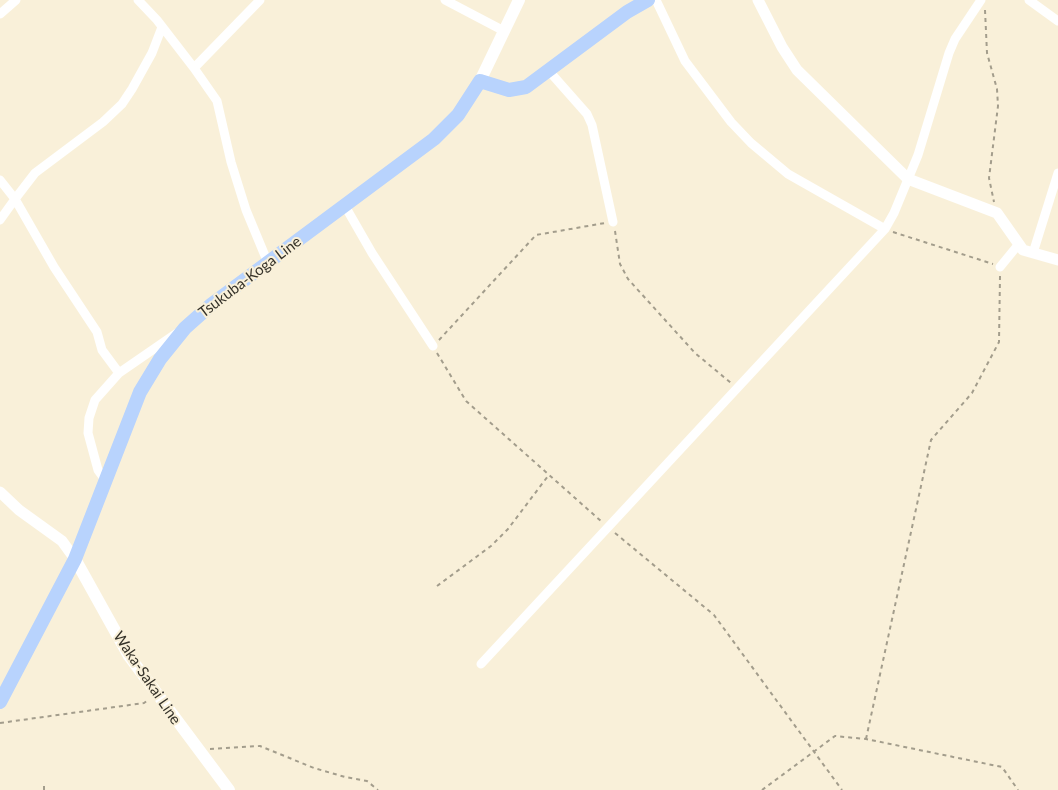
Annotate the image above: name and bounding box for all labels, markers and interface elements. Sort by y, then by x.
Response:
street label: Tsukuba-Koga Line [195,233,305,321]
street label: Waka-Sakai Line [109,628,185,728]

